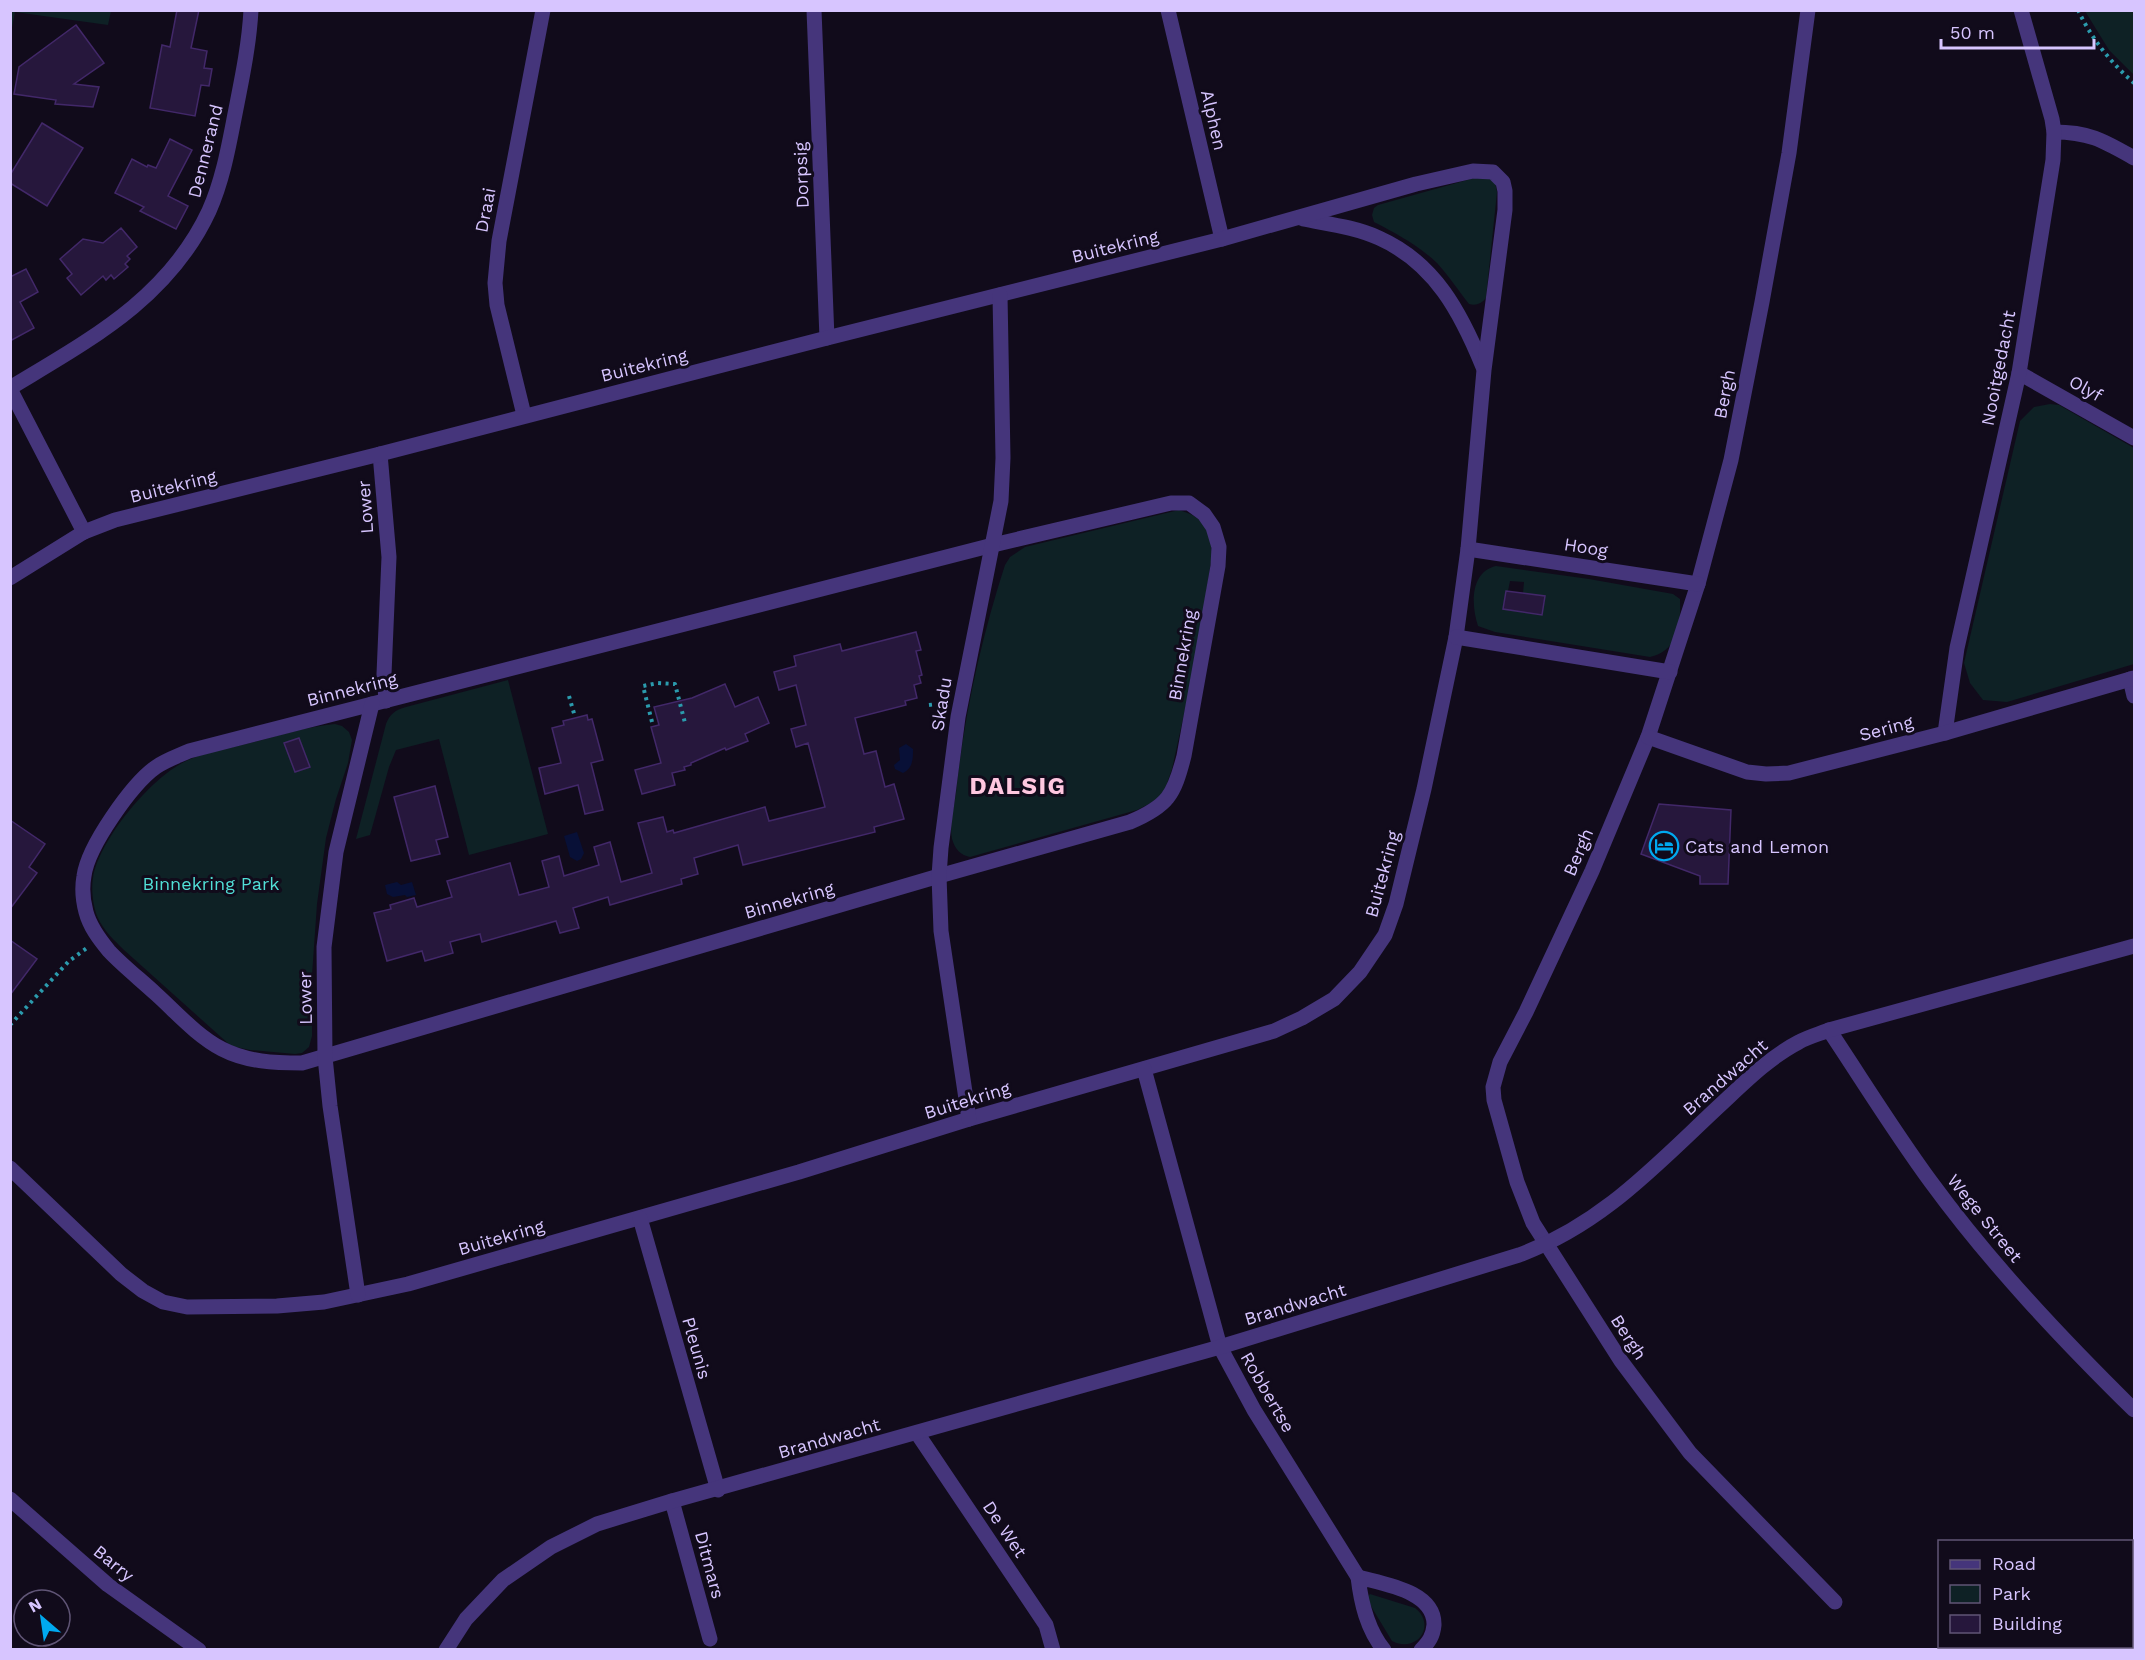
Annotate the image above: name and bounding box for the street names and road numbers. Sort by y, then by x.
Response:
street label: Alphen [1197,88,1231,152]
street label: Dennerand [183,102,227,200]
street label: Dorpsig [789,141,813,208]
street label: Draai [470,186,500,234]
street label: Buitekring [1069,225,1161,267]
street label: Nooitgedacht [1977,308,2020,427]
street label: Buitekring [598,344,690,386]
street label: Bergh [1709,368,1739,420]
street label: Olyf [2066,370,2106,406]
street label: Buitekring [127,465,219,507]
street label: Lower [353,480,377,534]
street label: Hoog [1563,533,1610,561]
street label: Binnekring [1164,607,1200,702]
street label: Binnekring [305,668,400,710]
street label: Skadu [926,676,956,732]
street label: Sering [1857,711,1916,745]
street label: Bergh [1559,825,1597,879]
street label: Buitekring [1360,828,1404,920]
street label: Binnekring [742,877,837,923]
street label: Lower [294,971,316,1025]
street label: Brandwacht [1678,1034,1772,1119]
street label: Buitekring [922,1077,1013,1123]
street label: Wege Street [1943,1170,2027,1267]
street label: Buitekring [456,1215,547,1259]
street label: Brandwacht [1242,1278,1349,1329]
street label: Bergh [1607,1310,1651,1364]
street label: Pleunis [678,1315,716,1381]
street label: Robbertse [1236,1348,1300,1436]
street label: Brandwacht [776,1413,883,1463]
street label: De Wet [979,1497,1032,1562]
street label: Ditmars [691,1529,729,1601]
street label: Barry [90,1540,139,1586]

